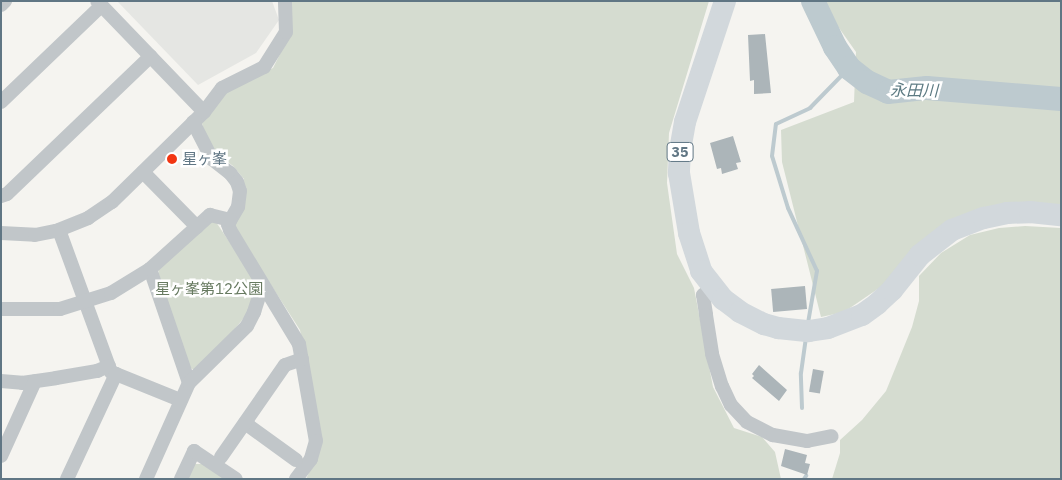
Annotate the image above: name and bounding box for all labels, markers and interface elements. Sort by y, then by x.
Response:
water label: 永田川 [890,80,938,100]
road number: 35 [666,140,694,163]
place label: 星ヶ峯 [182,150,227,168]
marker: 星ヶ峯 [166,153,178,165]
park label: 星ヶ峯第12公園 [155,280,263,298]

